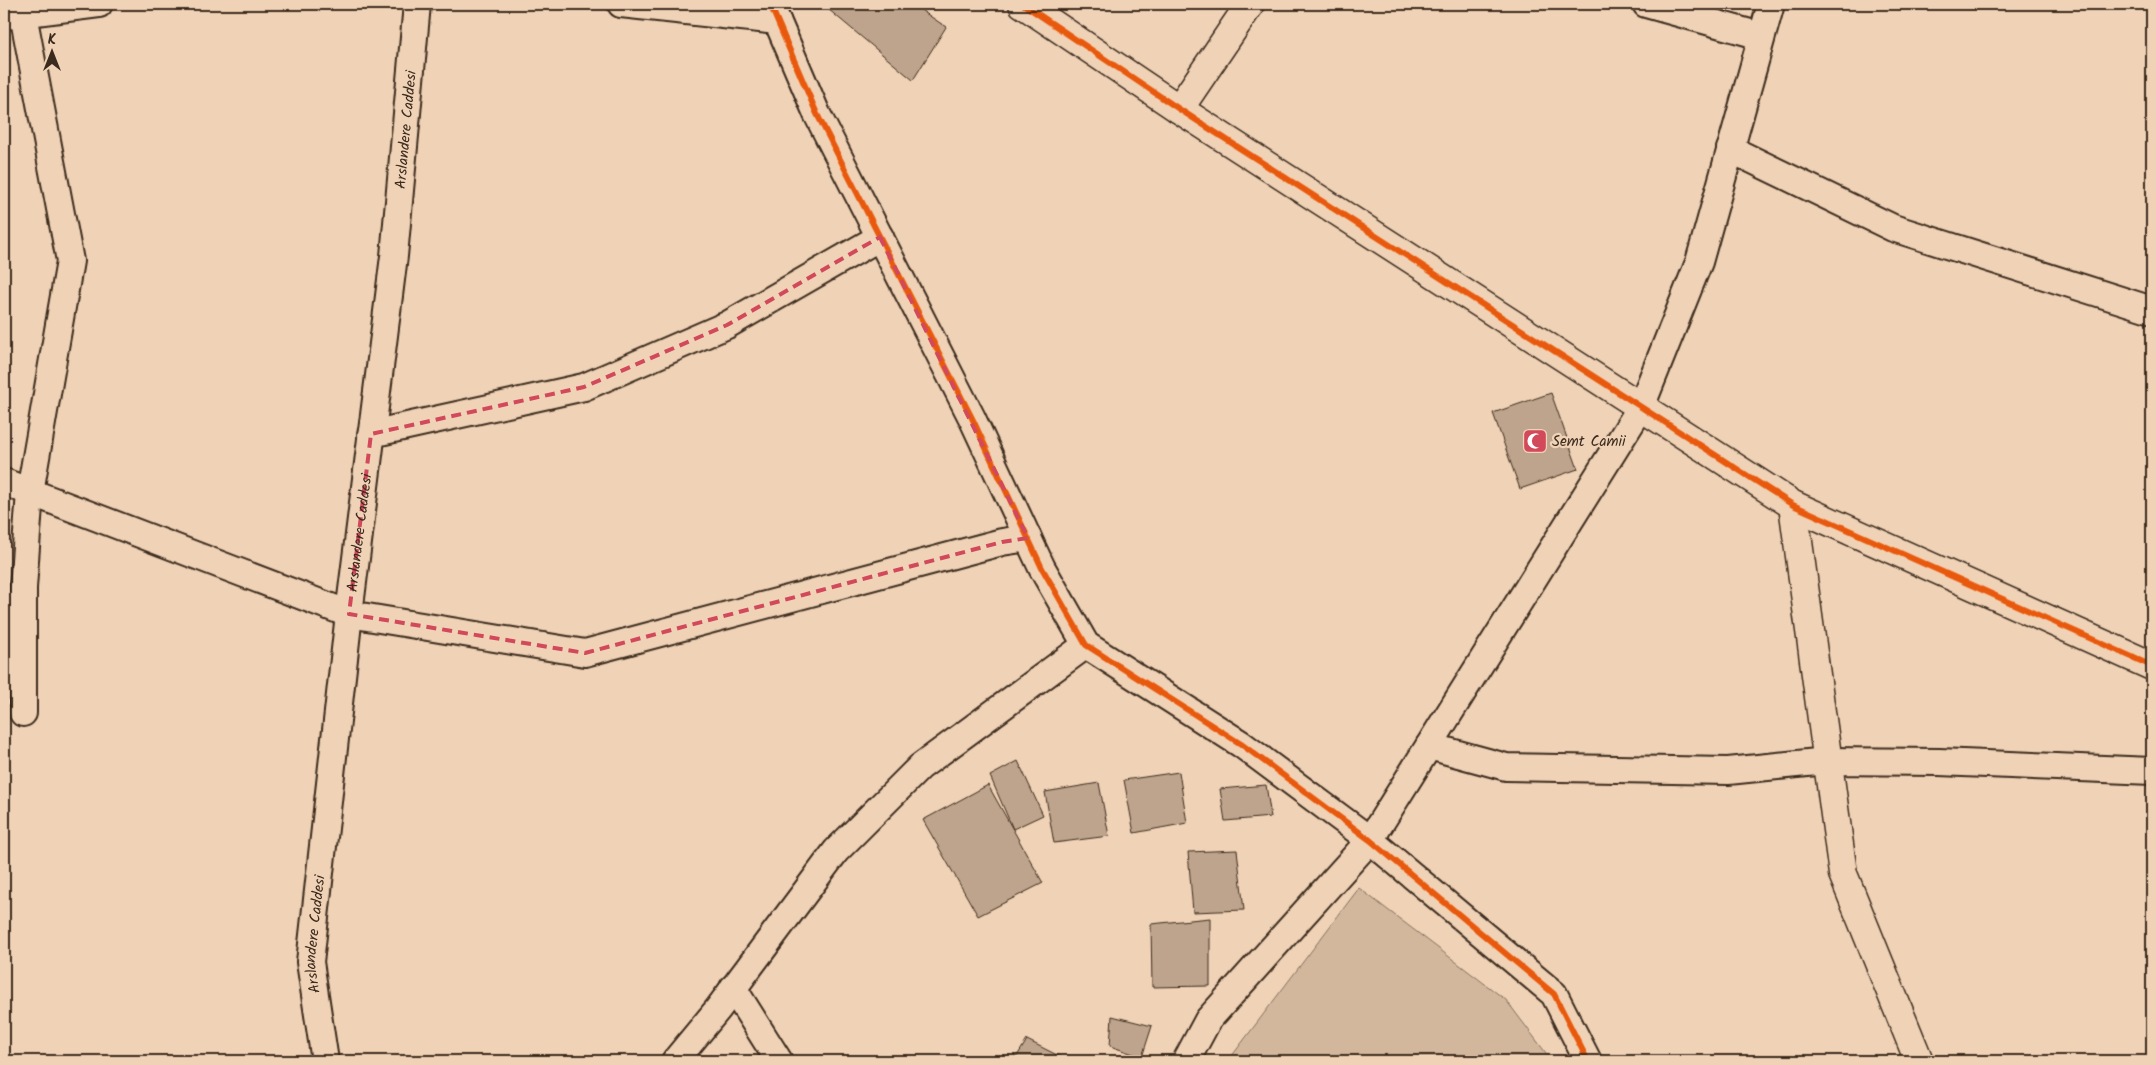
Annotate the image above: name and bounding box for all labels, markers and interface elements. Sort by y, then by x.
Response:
north arrow [28,28,78,78]
text: K [48,29,57,51]
street label: Arslandere Caddesi [389,68,424,190]
mosque icon: Semt Camii [1522,428,1548,454]
place label: Semt Camii [1552,430,1627,454]
street label: Arslandere Caddesi [341,471,380,594]
street label: Arslandere Caddesi [299,873,333,995]

